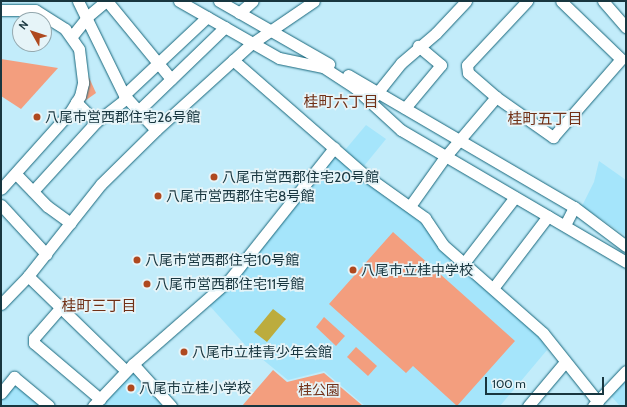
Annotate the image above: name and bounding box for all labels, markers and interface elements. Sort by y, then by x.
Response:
north arrow [12,12,52,52]
text: N [16,18,31,33]
district label: 桂町六丁目 [304,94,378,112]
place label: 八尾市営西郡住宅26号館 [45,109,200,125]
district label: 桂町五丁目 [508,111,582,129]
marker: 八尾市営西郡住宅26号館 [32,112,42,122]
place label: 八尾市営西郡住宅20号館 [222,169,379,185]
marker: 八尾市営西郡住宅20号館 [209,172,219,182]
place label: 八尾市営西郡住宅8号館 [166,188,314,204]
marker: 八尾市営西郡住宅8号館 [153,191,163,201]
place label: 八尾市営西郡住宅10号館 [145,252,299,268]
marker: 八尾市営西郡住宅10号館 [132,255,142,265]
place label: 八尾市立桂中学校 [361,262,473,278]
marker: 八尾市立桂中学校 [348,265,358,275]
place label: 八尾市営西郡住宅11号館 [155,276,304,292]
marker: 八尾市営西郡住宅11号館 [142,279,152,289]
district label: 桂町三丁目 [62,298,136,316]
place label: 八尾市立桂青少年会館 [192,344,332,360]
marker: 八尾市立桂青少年会館 [179,347,189,357]
scale bar [487,369,606,395]
text: 100 m [492,376,526,391]
place label: 八尾市立桂小学校 [139,380,251,396]
park label: 桂公園 [298,382,340,398]
marker: 八尾市立桂小学校 [126,383,136,393]

